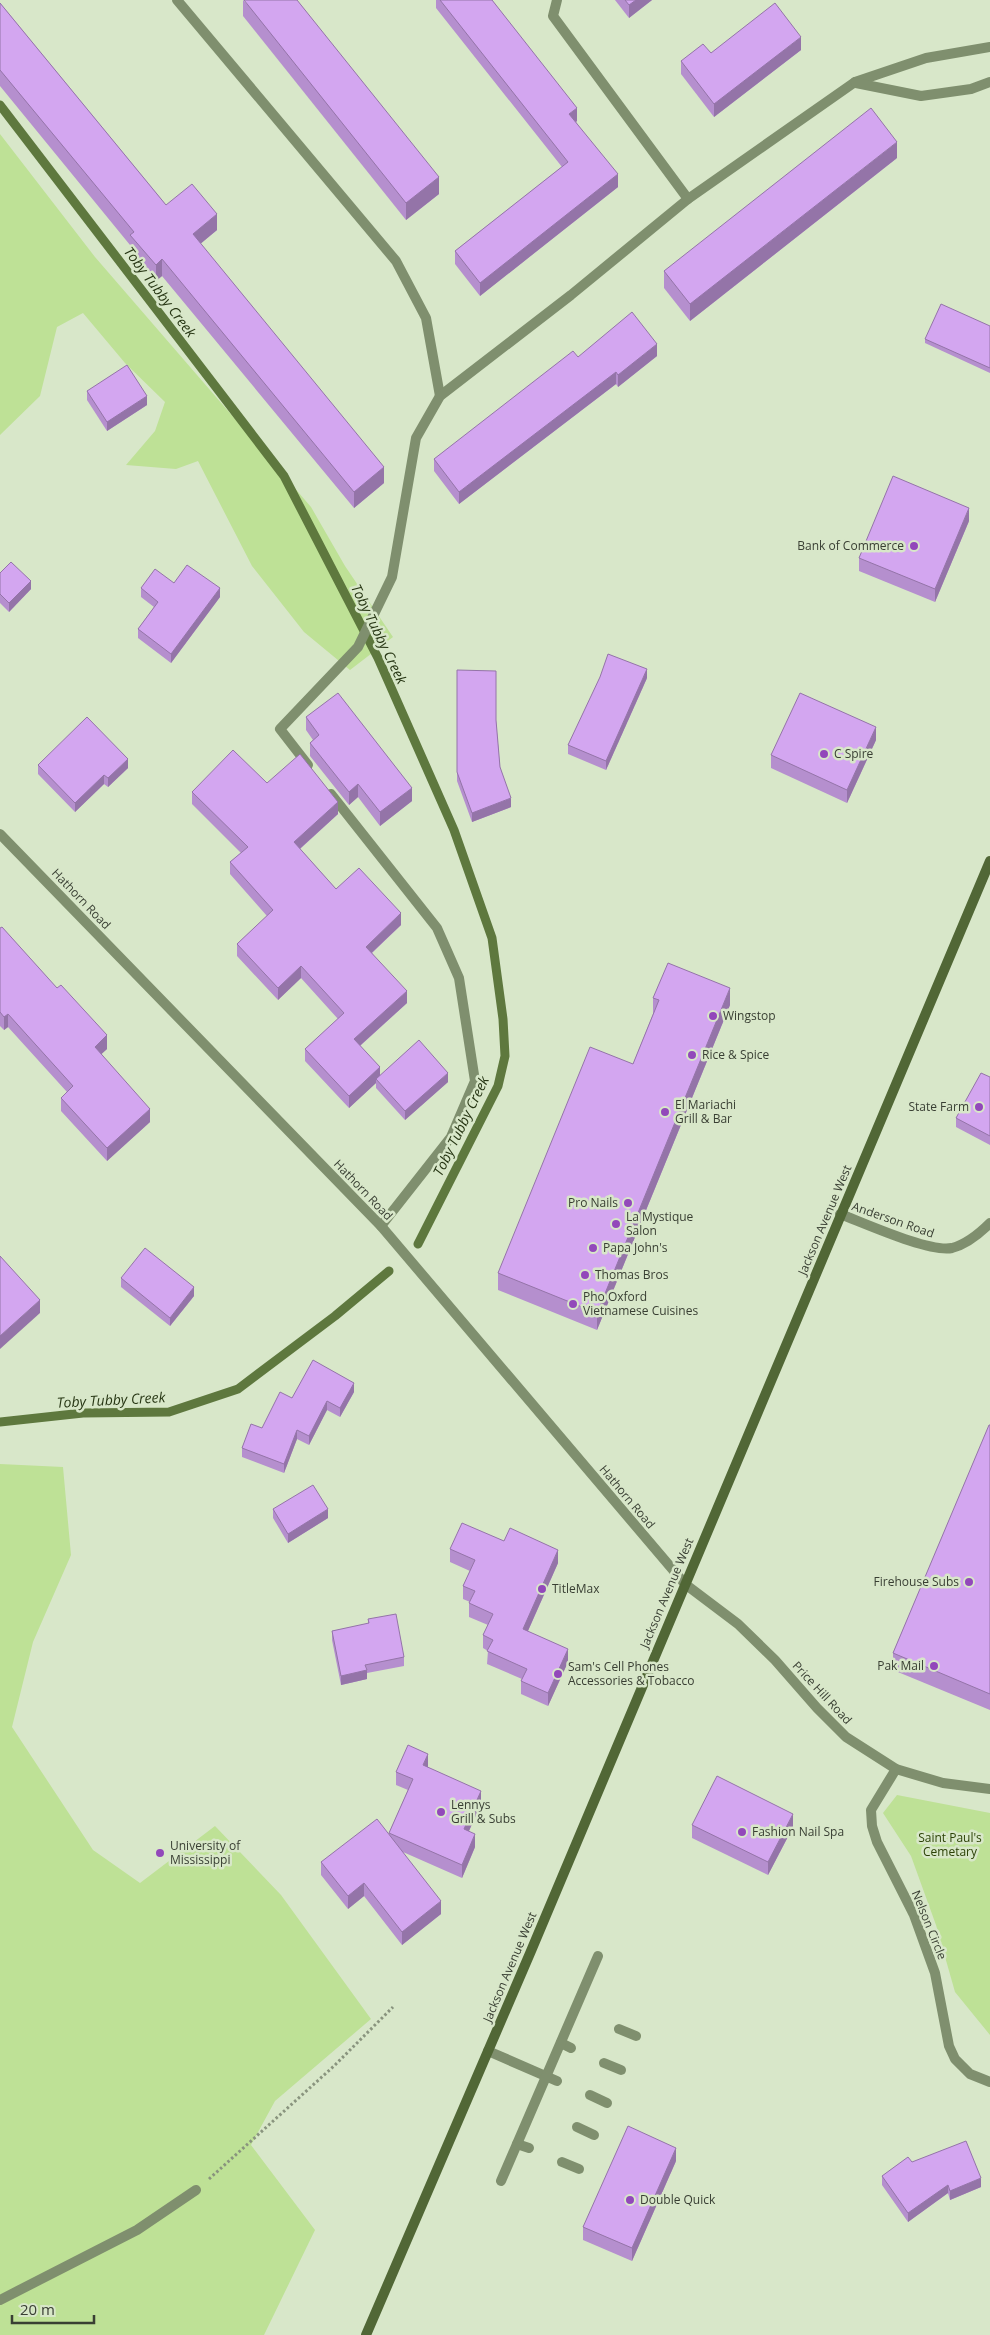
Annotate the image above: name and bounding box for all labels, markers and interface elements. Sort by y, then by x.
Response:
water label: Toby Tubby Creek [120,242,201,342]
place label: Bank of Commerce [797,537,904,554]
marker: Bank of Commerce [908,540,920,552]
water label: Toby Tubby Creek [347,581,412,688]
place label: C Spire [834,745,874,762]
marker: C Spire [818,748,830,760]
street label: Hathorn Road [48,865,115,933]
place label: Wingstop [723,1007,776,1024]
marker: Wingstop [707,1010,719,1022]
place label: Rice & Spice [702,1046,770,1063]
marker: Rice & Spice [686,1049,698,1061]
water label: Toby Tubby Creek [428,1072,493,1179]
place label: El Mariachi Grill & Bar [675,1096,736,1127]
place label: State Farm [908,1098,969,1115]
marker: State Farm [973,1101,985,1113]
marker: El Mariachi Grill & Bar [659,1106,671,1118]
street label: Hathorn Road [330,1156,397,1224]
street label: Jackson Avenue West [793,1162,855,1278]
place label: Pro Nails [568,1194,618,1211]
marker: Pro Nails [622,1197,634,1209]
street label: Anderson Road [850,1197,937,1242]
place label: La Mystique Salon [626,1208,694,1239]
marker: La Mystique Salon [610,1218,622,1230]
place label: Papa John's [603,1239,668,1256]
marker: Papa John's [587,1242,599,1254]
place label: Thomas Bros [595,1266,669,1283]
marker: Thomas Bros [579,1269,591,1281]
place label: Pho Oxford Vietnamese Cuisines [583,1288,698,1319]
marker: Pho Oxford Vietnamese Cuisines [567,1298,579,1310]
water label: Toby Tubby Creek [56,1387,167,1412]
street label: Hathorn Road [596,1461,659,1532]
street label: Jackson Avenue West [635,1535,697,1651]
place label: Firehouse Subs [874,1573,959,1590]
marker: Firehouse Subs [963,1576,975,1588]
place label: TitleMax [552,1580,600,1597]
marker: TitleMax [536,1583,548,1595]
street label: Price Hill Road [789,1657,856,1728]
place label: Pak Mail [877,1657,924,1674]
place label: Sam's Cell Phones Accessories & Tobacco [568,1658,694,1689]
marker: Pak Mail [928,1660,940,1672]
marker: Sam's Cell Phones Accessories & Tobacco [552,1668,564,1680]
place label: Lennys Grill & Subs [451,1796,516,1827]
marker: Lennys Grill & Subs [435,1806,447,1818]
place label: Fashion Nail Spa [752,1823,844,1840]
marker: Fashion Nail Spa [736,1826,748,1838]
park label: Saint Paul's Cemetary [918,1829,982,1860]
place label: University of Mississippi [170,1837,241,1868]
marker: University of Mississippi [154,1847,166,1859]
street label: Nelson Circle [908,1888,951,1962]
street label: Jackson Avenue West [478,1909,540,2025]
place label: Double Quick [640,2191,716,2208]
marker: Double Quick [624,2194,636,2206]
scale bar [12,2292,95,2324]
text: 20 m [20,2299,55,2319]

